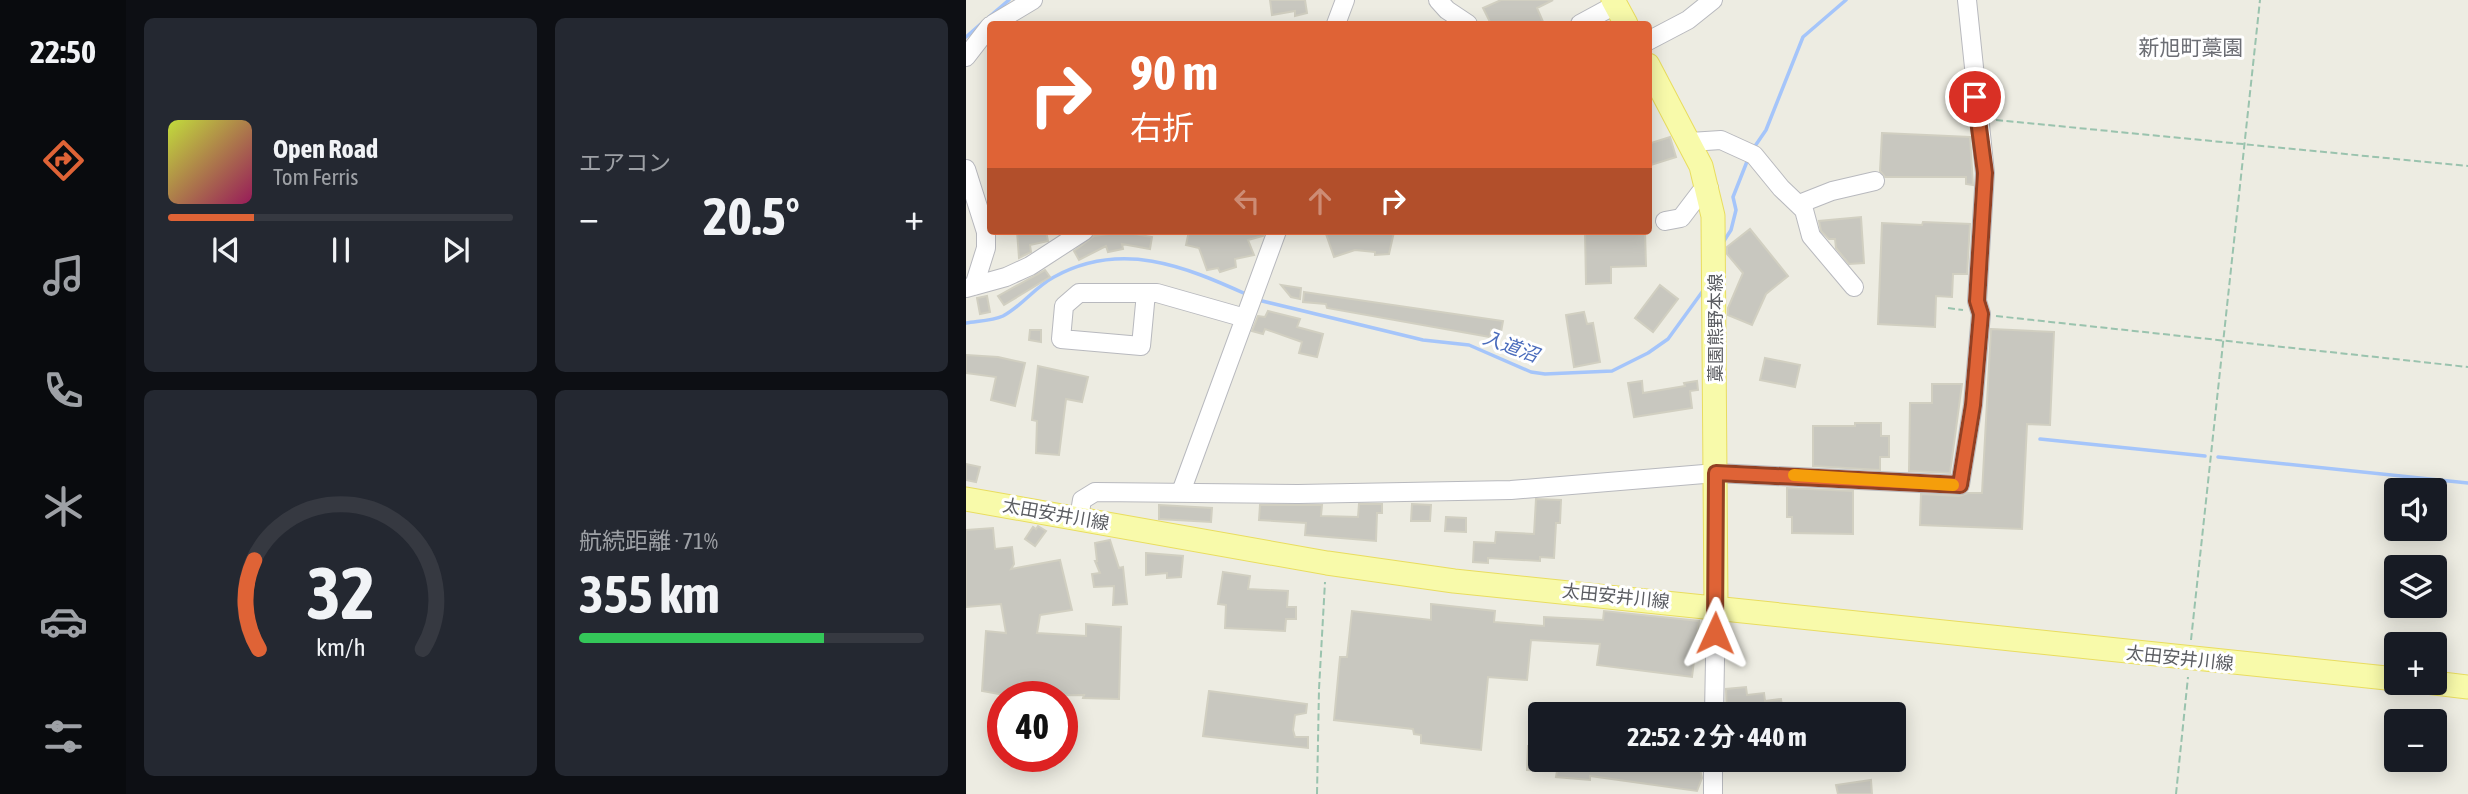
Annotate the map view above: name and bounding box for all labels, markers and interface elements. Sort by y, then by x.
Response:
text: 22:50 [30,33,96,70]
district label: 新旭町藁園 [2139,35,2244,59]
text: 90 m [1130,44,1218,100]
icon: right [1015,49,1106,140]
pin [1945,67,2005,127]
icon: arrive [1956,78,1994,116]
text: 右折 [1130,109,1194,146]
text: Open Road [273,134,378,164]
icon: directions [39,136,88,185]
text: エアコン [579,150,671,176]
text: Tom Ferris [273,164,358,190]
icon: left [1228,182,1266,220]
icon: ahead [1301,182,1339,220]
icon: right [1374,182,1412,220]
text: 20.5° [703,186,800,246]
text: − [579,195,599,238]
text: + [904,195,924,238]
icon: previous [207,231,245,269]
icon: pause [322,231,360,269]
icon: next [437,231,475,269]
icon: music [39,251,88,300]
street label: 藁園熊野本線 [1705,274,1726,382]
water label: 入道沼 [1480,326,1544,367]
icon: phone [39,366,88,415]
map controls [2384,478,2447,772]
button: sound [2384,478,2447,541]
icon: climate [39,482,88,531]
street label: 太田安井川線 [1001,494,1111,534]
text: 航続距離 · 71% [579,528,718,554]
text: 32 [306,551,375,634]
button: layers [2384,555,2447,618]
text: 355 km [579,564,720,624]
street label: 太田安井川線 [1561,580,1671,612]
position arrow [1678,596,1752,670]
icon: car [39,597,88,646]
button: + [2384,632,2447,695]
text: km/h [316,633,365,661]
street label: 太田安井川線 [2125,642,2235,674]
speed limit sign: 40 [987,681,1078,772]
button: − [2384,709,2447,772]
icon: filters [39,712,88,761]
text: 22:52 · 2 分 · 440 m [1627,722,1807,752]

